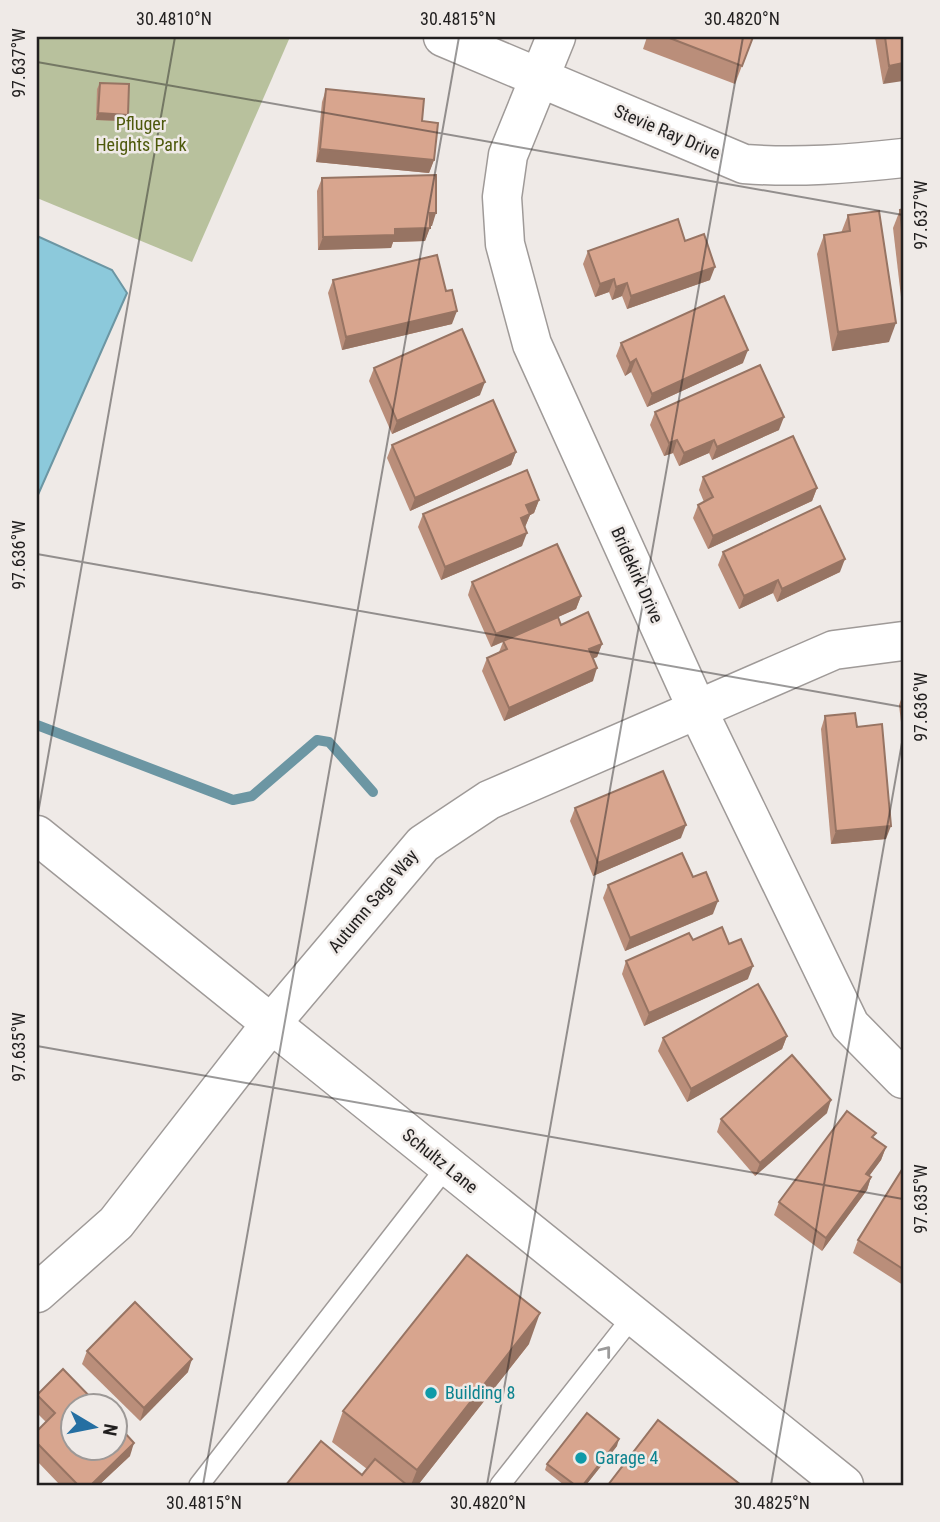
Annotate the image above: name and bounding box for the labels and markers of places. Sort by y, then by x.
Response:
place label: Building 8 [445,1382,515,1403]
marker: Building 8 [423,1385,439,1401]
place label: Garage 4 [595,1447,658,1468]
marker: Garage 4 [573,1450,589,1466]

